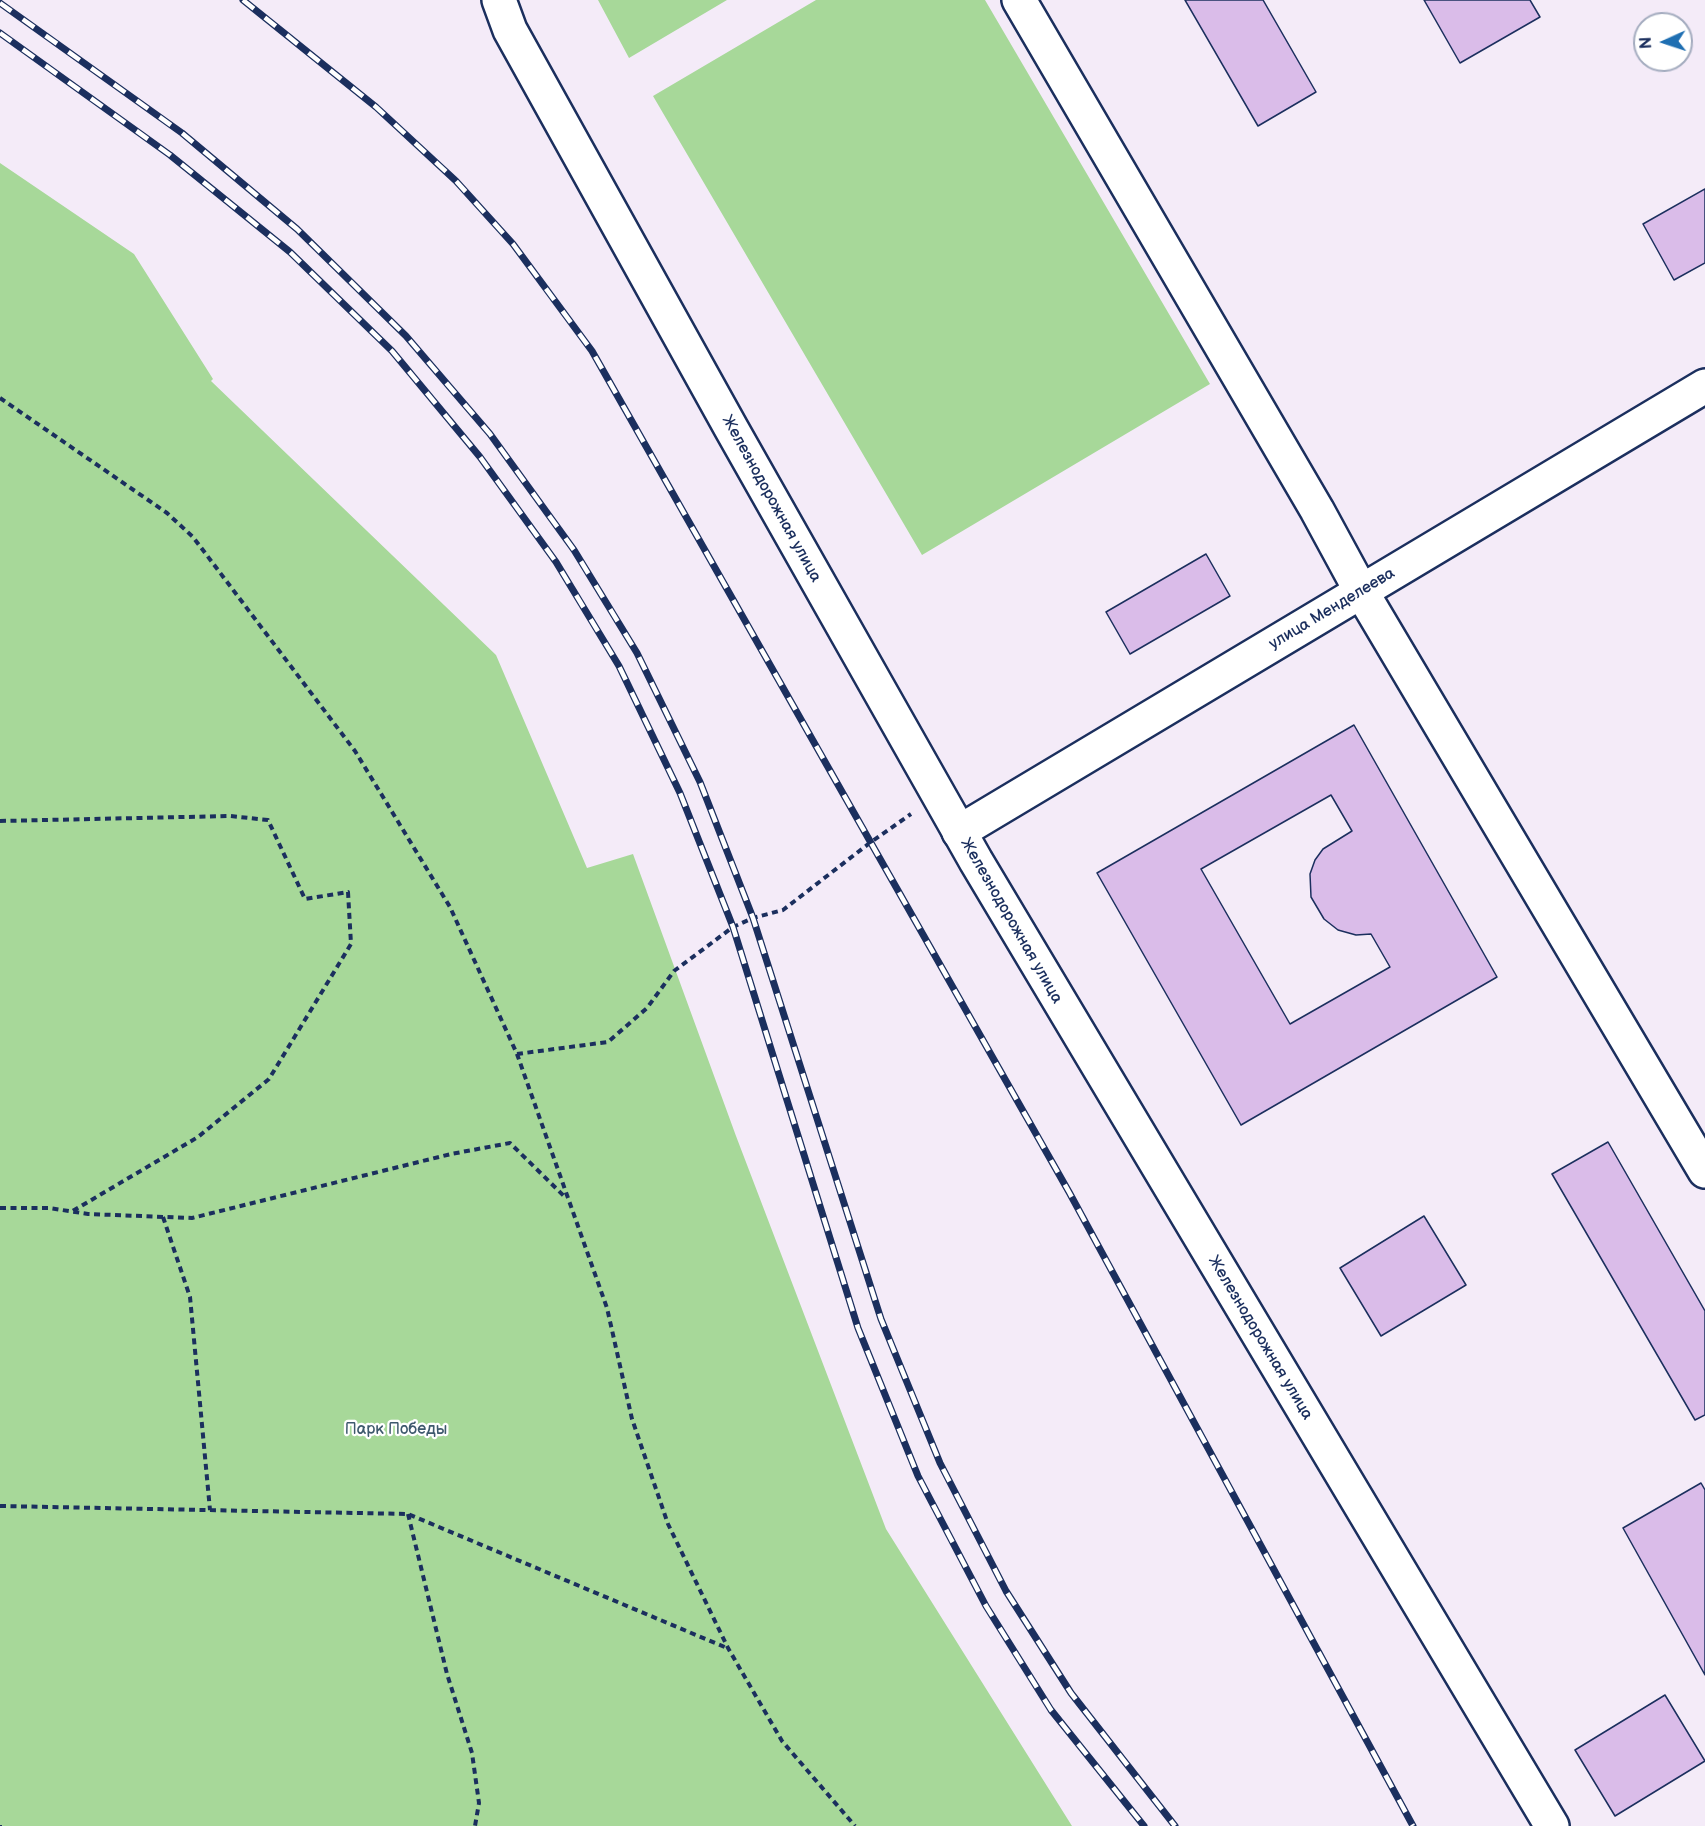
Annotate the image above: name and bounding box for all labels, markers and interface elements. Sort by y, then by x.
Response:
north arrow [1633,12,1693,72]
text: N [1637,36,1656,49]
street label: Железнодорожная улица [717,412,825,586]
street label: улица Менделеева [1266,564,1398,654]
street label: Железнодорожная улица [956,835,1066,1007]
street label: Железнодорожная улица [1203,1253,1317,1423]
park label: Парк Победы [345,1420,447,1440]

